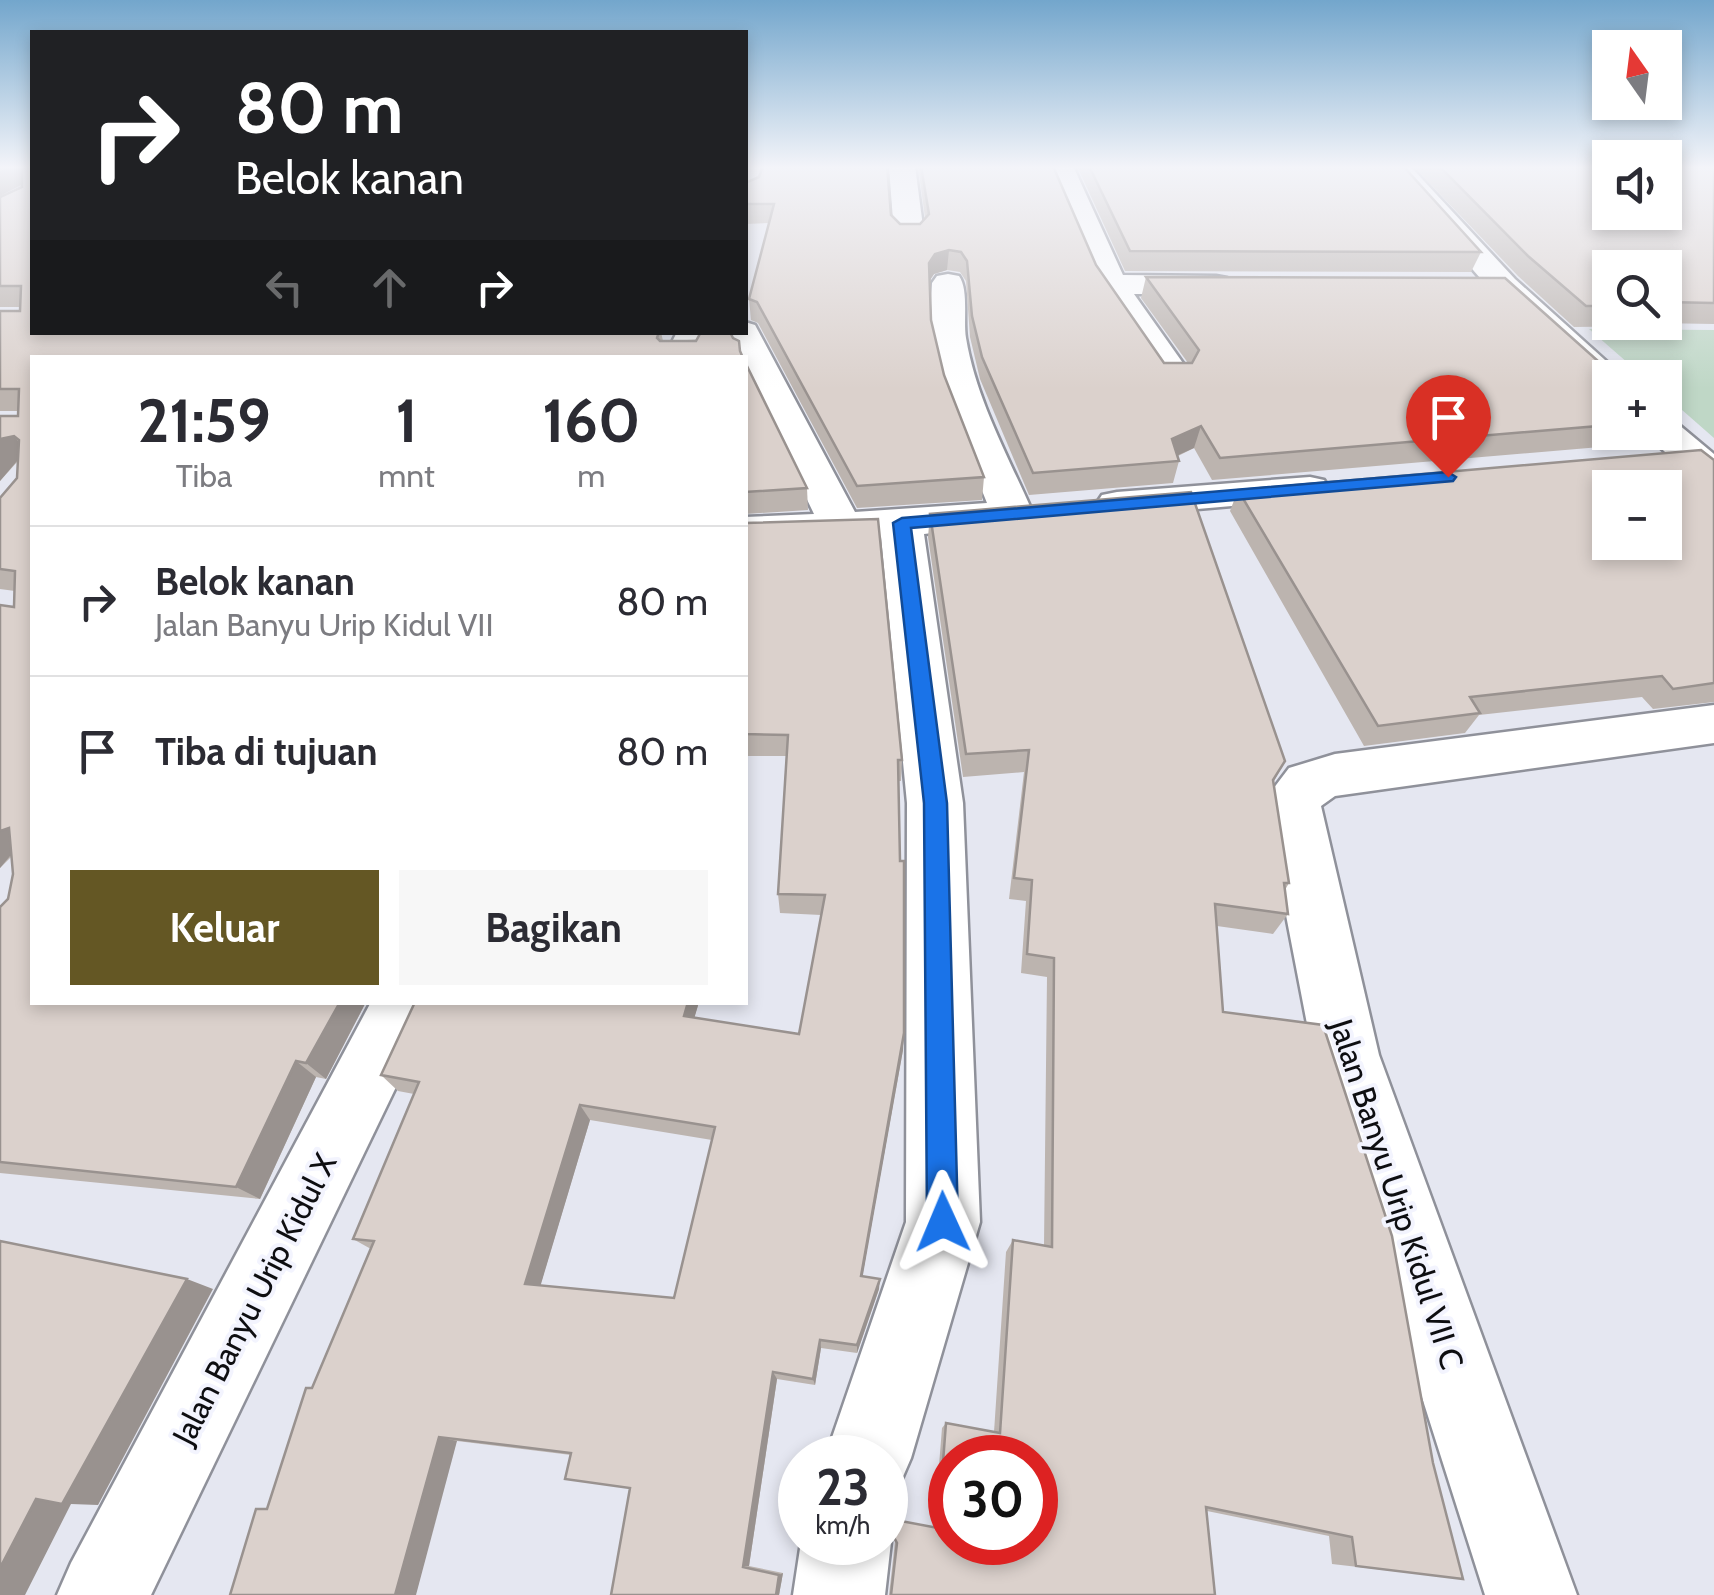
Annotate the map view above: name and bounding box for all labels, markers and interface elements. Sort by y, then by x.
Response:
north arrow [1592,30,1682,120]
map controls [1592,30,1682,560]
text: 80 m [235,65,403,151]
icon: right [70,70,200,200]
button: sound [1592,140,1682,230]
text: Belok kanan [235,151,464,205]
button: search [1592,250,1682,340]
icon: left [257,260,312,315]
icon: ahead [362,260,417,315]
icon: right [467,260,522,315]
button: + [1592,360,1682,450]
pin [1406,375,1491,478]
text: 21:59 [138,384,271,457]
text: 1 [395,384,418,457]
text: 160 [542,384,640,457]
icon: arrive [1421,390,1476,445]
text: Tiba [176,456,232,495]
text: mnt [378,456,435,495]
text: m [577,456,605,495]
button: − [1592,470,1682,560]
text: Belok kanan [155,558,355,605]
icon: right [70,574,125,629]
text: 80 m [617,578,708,625]
text: Jalan Banyu Urip Kidul VII [155,605,494,644]
icon: arrive [70,724,125,779]
text: Tiba di tujuan [155,728,377,775]
text: 80 m [617,728,708,775]
button: Keluar [70,870,379,985]
button: Bagikan [399,870,708,985]
street label: Jalan Banyu Urip Kidul VII C [1322,1013,1472,1374]
street label: Jalan Banyu Urip Kidul X [163,1147,344,1452]
position arrow [891,1170,995,1274]
speed limit sign: 30 [928,1435,1058,1565]
text: 23 [816,1457,870,1518]
text: km/h [816,1510,870,1540]

